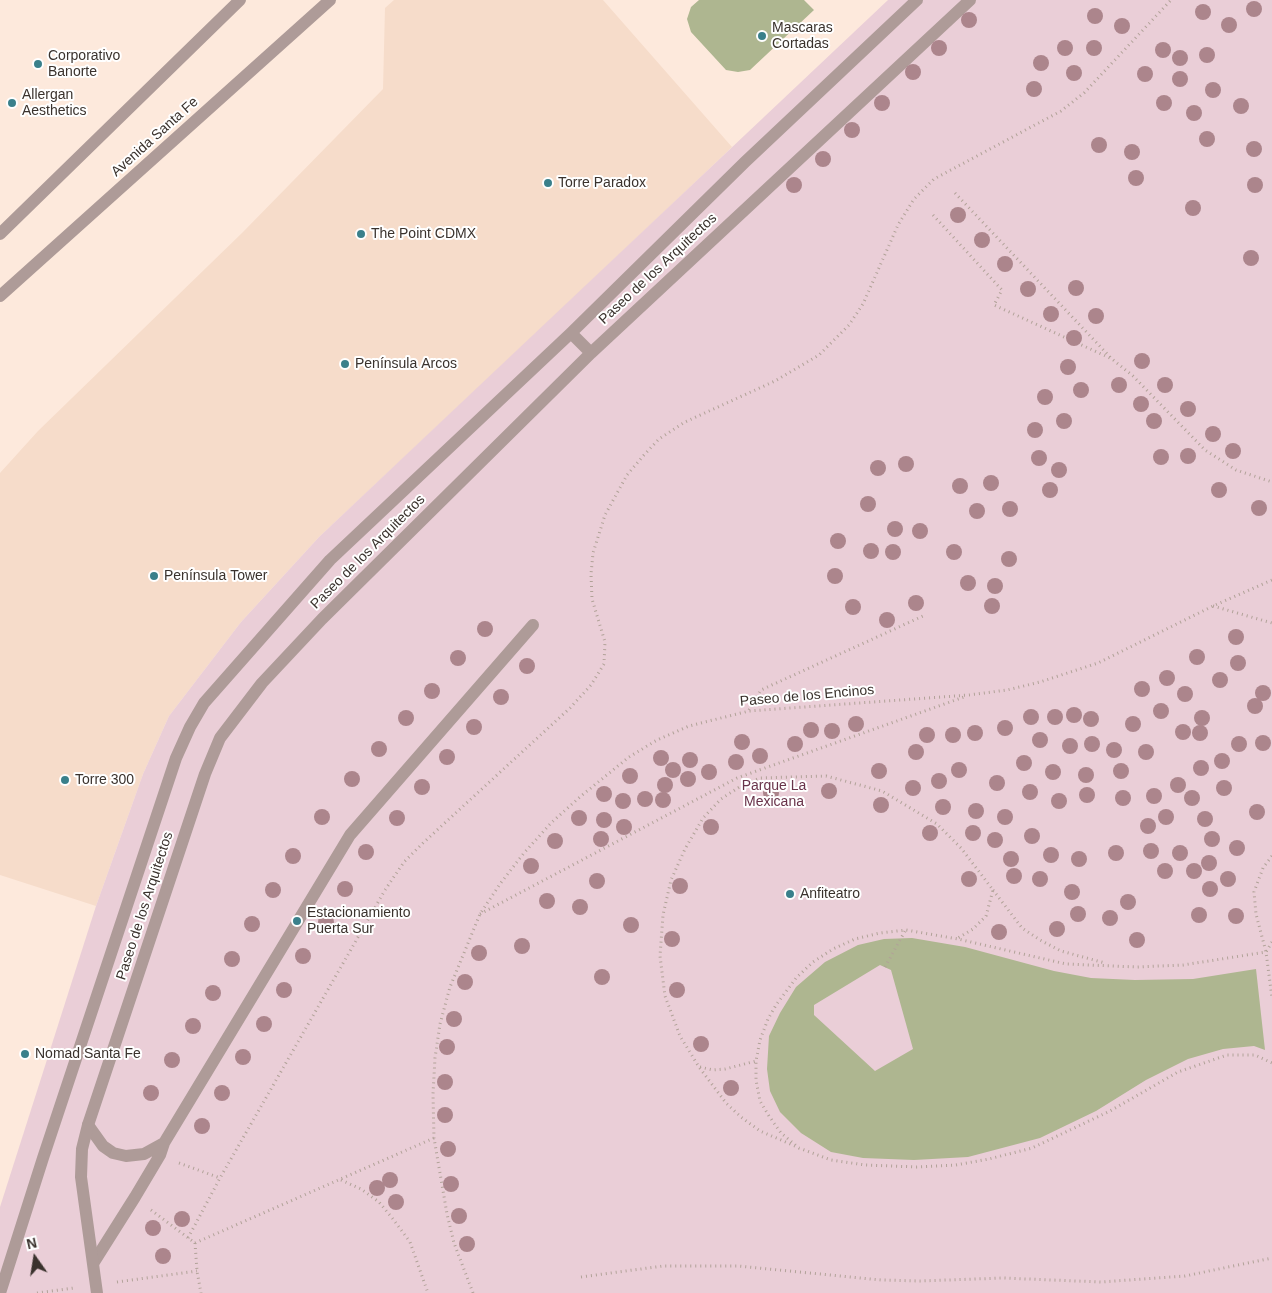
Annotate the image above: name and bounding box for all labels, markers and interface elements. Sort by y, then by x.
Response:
place label: Mascaras Cortadas [772,20,833,52]
marker: Mascaras Cortadas [756,30,768,42]
place label: Corporativo Banorte [48,48,120,80]
marker: Corporativo Banorte [32,58,44,70]
place label: Allergan Aesthetics [22,87,87,120]
street label: Avenida Santa Fe [108,94,202,180]
marker: Allergan Aesthetics [6,97,18,109]
place label: Torre Paradox [558,175,646,191]
marker: Torre Paradox [542,177,554,189]
street label: Paseo de los Arquitectos [596,210,720,328]
place label: The Point CDMX [371,226,476,242]
marker: The Point CDMX [355,228,367,240]
place label: Península Arcos [355,356,457,372]
marker: Península Arcos [339,358,351,370]
street label: Paseo de los Arquitectos [307,491,429,613]
place label: Península Tower [164,568,268,584]
marker: Península Tower [148,570,160,582]
street label: Paseo de los Encinos [739,682,875,710]
place label: Torre 300 [75,772,134,788]
marker: Torre 300 [59,774,71,786]
park label: Parque La Mexicana [742,778,806,810]
street label: Paseo de los Arquitectos [113,830,177,982]
place label: Anfiteatro [800,886,860,902]
marker: Anfiteatro [784,888,796,900]
place label: Estacionamiento Puerta Sur [307,905,411,938]
marker: Estacionamiento Puerta Sur [291,915,303,927]
place label: Nomad Santa Fe [35,1046,141,1062]
marker: Nomad Santa Fe [19,1048,31,1060]
north arrow [10,1233,60,1283]
text: N [25,1234,38,1252]

